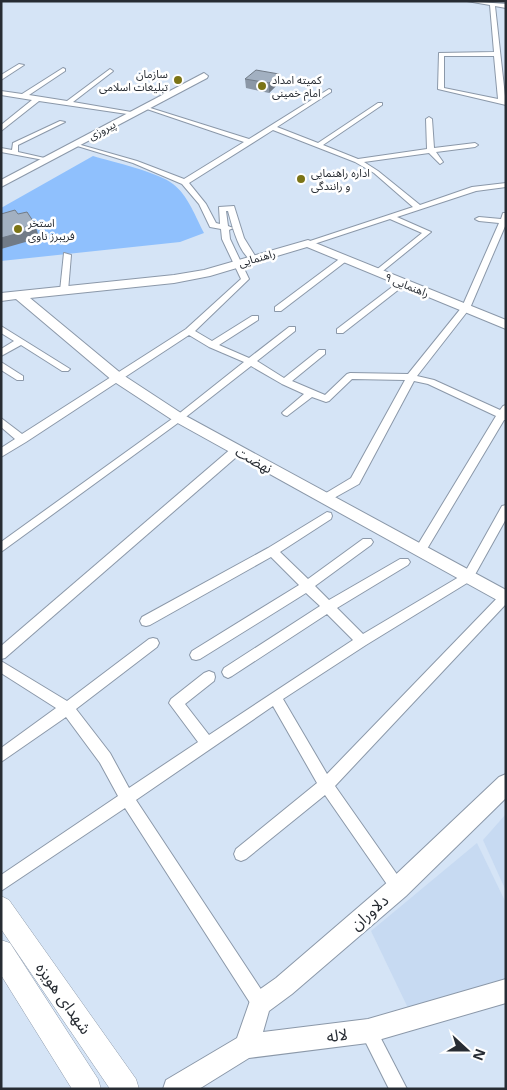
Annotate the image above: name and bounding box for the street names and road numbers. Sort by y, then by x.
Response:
street label: پیروزی [85,116,119,144]
street label: راهنمایی [237,245,277,270]
street label: راهنمایی ۹ [383,269,432,300]
street label: نهضت [232,442,276,478]
street label: دلاوران [345,889,393,935]
street label: شهدای هویزه [31,958,97,1038]
street label: لاله [325,1023,349,1047]

